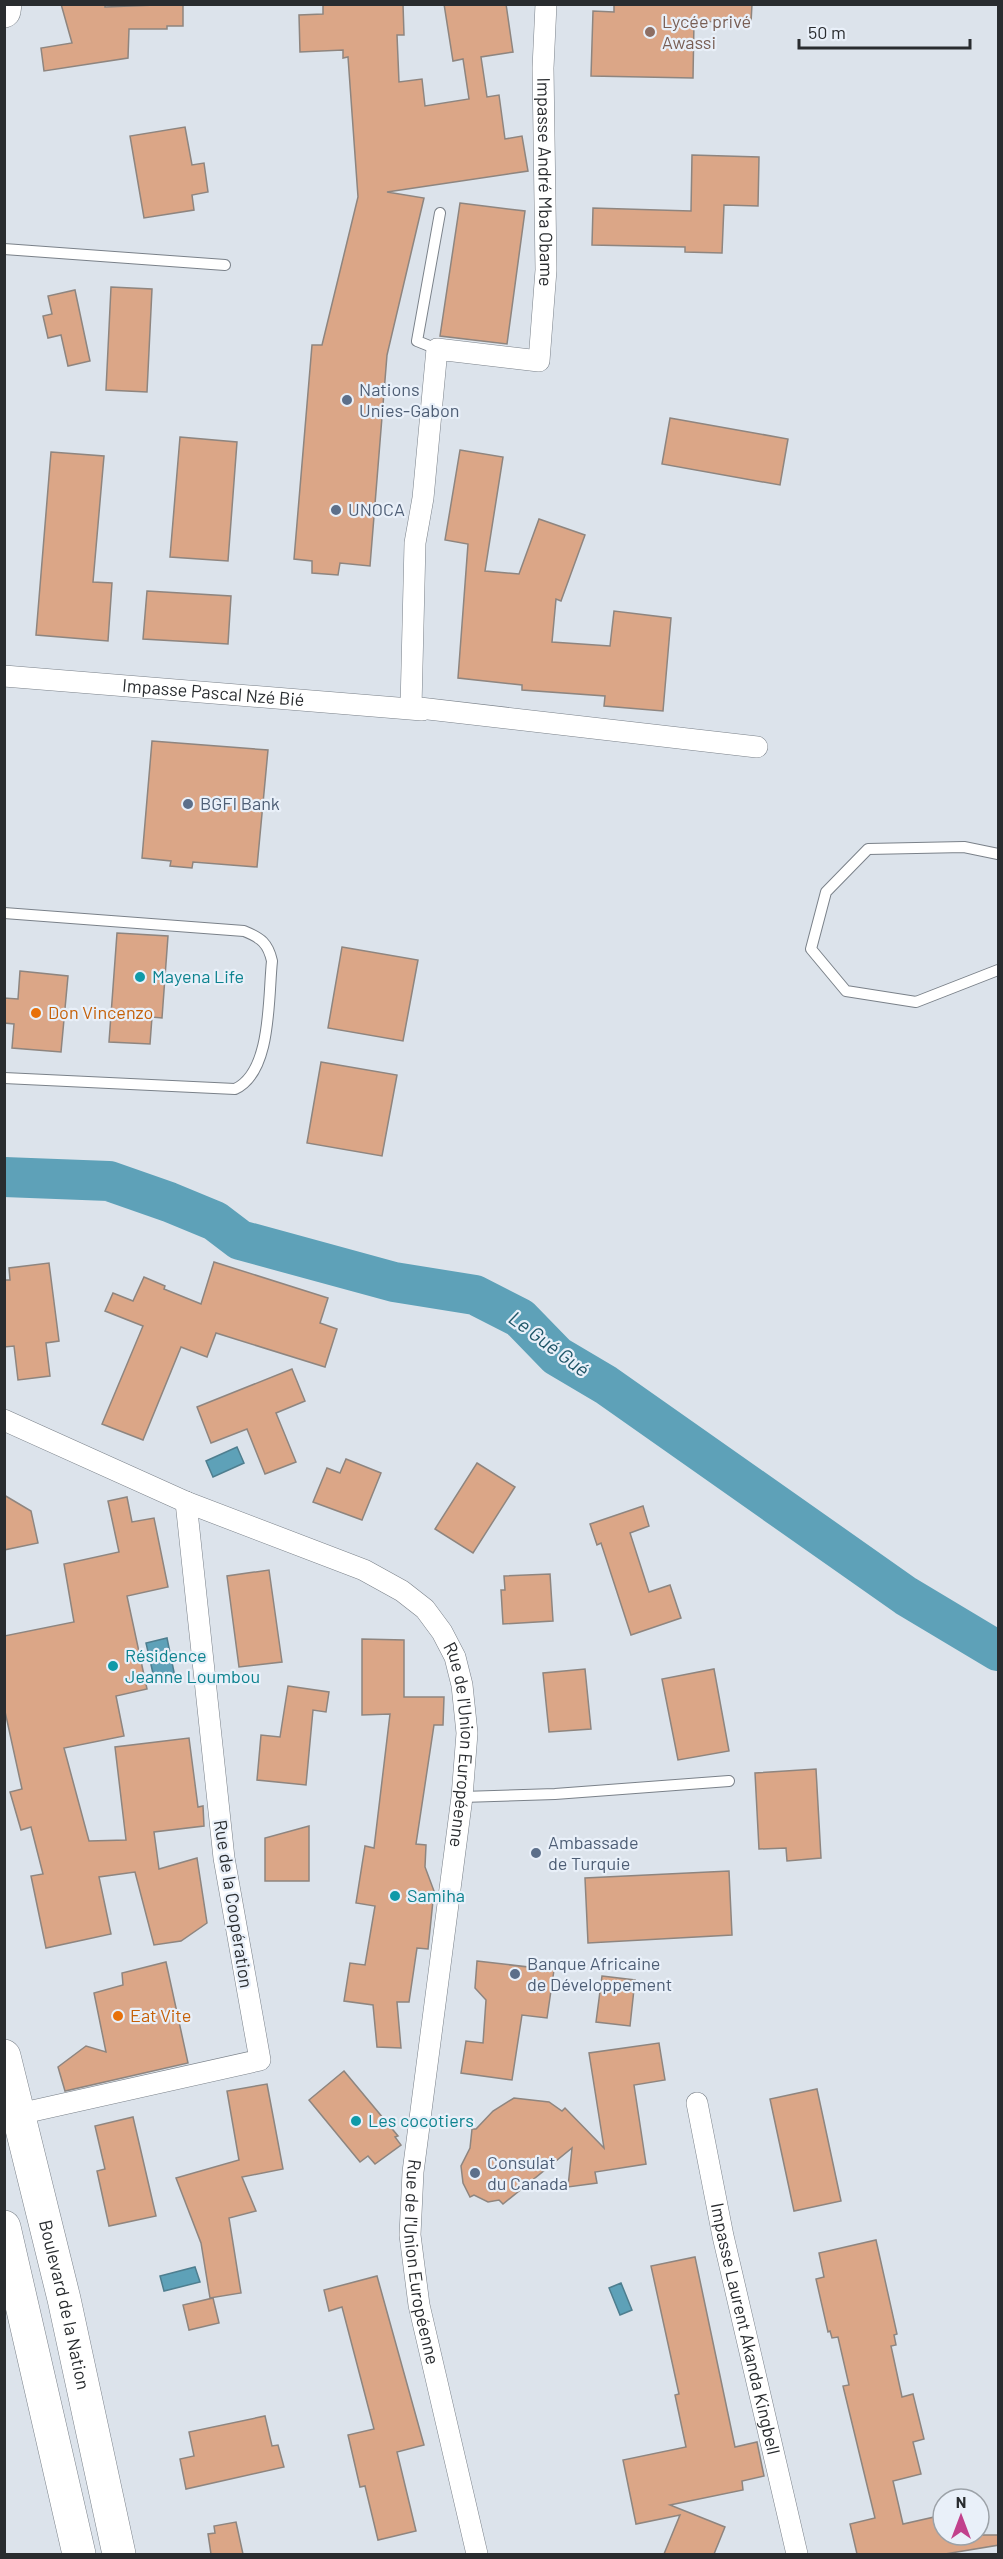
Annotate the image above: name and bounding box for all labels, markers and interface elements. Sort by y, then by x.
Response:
place label: Lycée privé Awassi [662,10,751,53]
scale bar [799,12,970,50]
text: 50 m [808,21,846,43]
marker: Lycée privé Awassi [643,25,657,39]
street label: Impasse André Mba Obame [533,77,558,287]
place label: Nations Unies-Gabon [359,378,459,421]
marker: Nations Unies-Gabon [340,393,354,407]
place label: UNOCA [348,498,405,520]
marker: UNOCA [329,503,343,517]
street label: Impasse Pascal Nzé Bié [121,674,305,710]
place label: BGFI Bank [200,792,280,814]
marker: BGFI Bank [181,797,195,811]
place label: Mayena Life [152,965,244,987]
marker: Mayena Life [133,970,147,984]
place label: Don Vincenzo [48,1001,153,1023]
marker: Don Vincenzo [29,1006,43,1020]
water label: Le Gué Gué [505,1305,595,1381]
street label: Rue de l'Union Européenne [439,1638,479,1849]
place label: Résidence Jeanne Loumbou [125,1644,260,1687]
marker: Résidence Jeanne Loumbou [106,1659,120,1673]
street label: Rue de la Coopération [210,1818,258,1990]
place label: Ambassade de Turquie [548,1831,639,1874]
marker: Ambassade de Turquie [529,1846,543,1860]
place label: Samiha [407,1884,465,1906]
marker: Samiha [388,1889,402,1903]
place label: Banque Africaine de Développement [527,1952,672,1995]
marker: Banque Africaine de Développement [508,1967,522,1981]
place label: Eat Vite [130,2004,191,2026]
marker: Eat Vite [111,2009,125,2023]
place label: Les cocotiers [368,2109,474,2131]
marker: Les cocotiers [349,2114,363,2128]
place label: Consulat du Canada [487,2151,568,2194]
street label: Rue de l'Union Européenne [400,2158,445,2367]
marker: Consulat du Canada [468,2166,482,2180]
street label: Impasse Laurent Akanda Kingbell [707,2201,786,2457]
street label: Boulevard de la Nation [35,2217,95,2392]
north arrow [931,2487,991,2547]
text: N [956,2492,966,2511]

